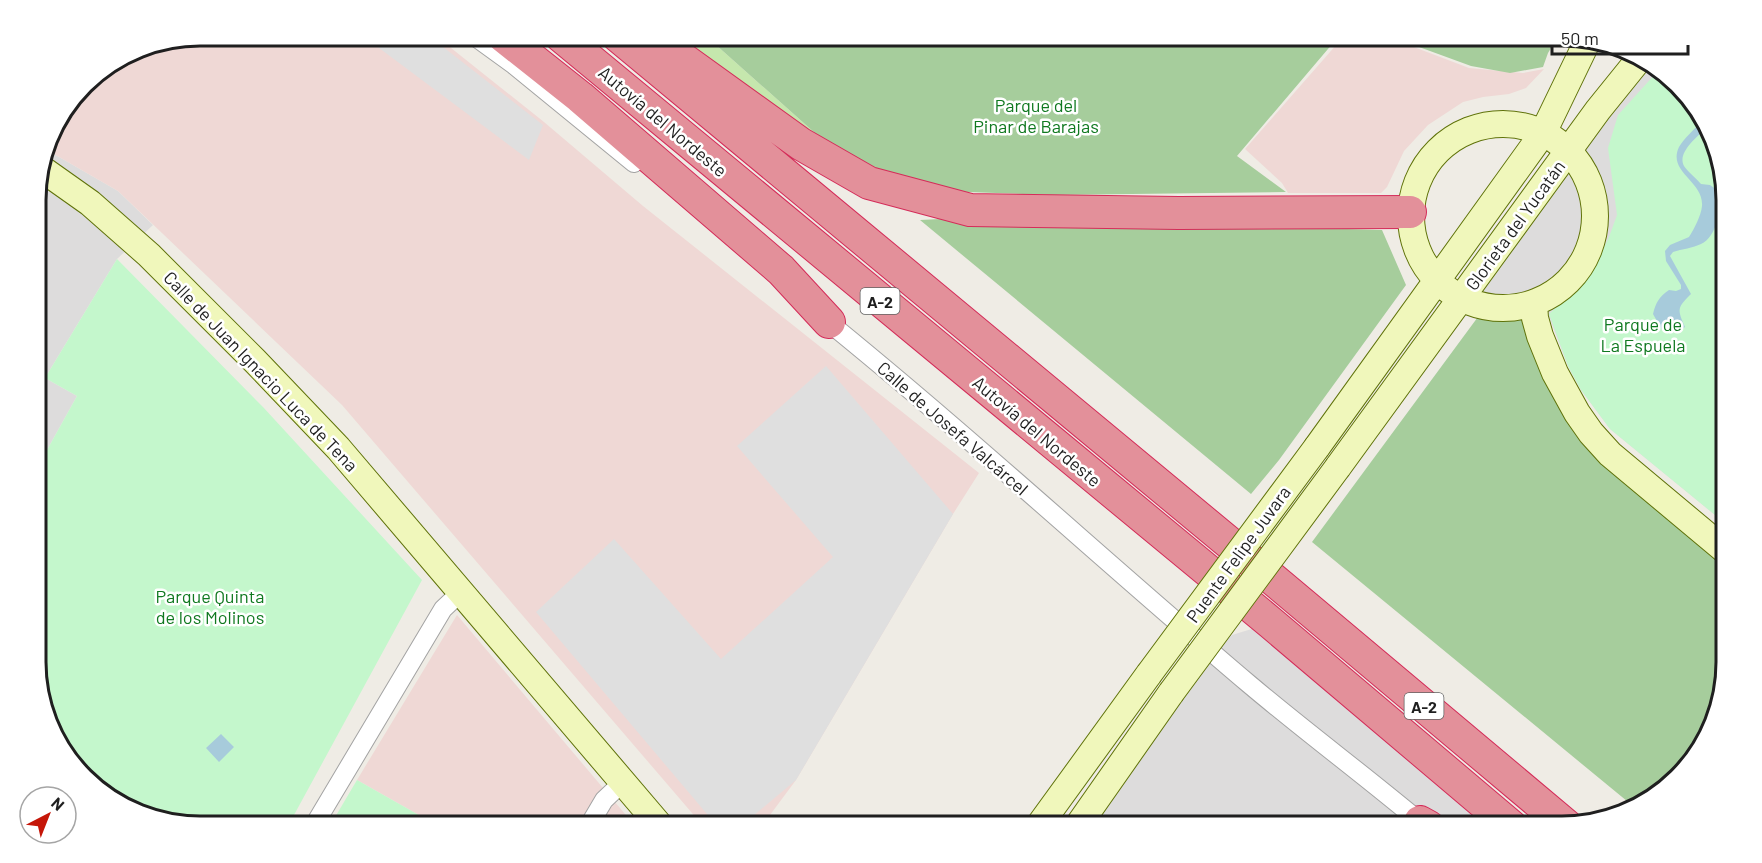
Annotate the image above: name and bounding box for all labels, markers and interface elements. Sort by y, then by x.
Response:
scale bar [1552,18,1688,56]
text: 50 m [1561,27,1599,49]
street label: Autovía del Nordeste [594,61,732,181]
park label: Parque del Pinar de Barajas [973,94,1099,137]
street label: Glorieta del Yucatán [1460,156,1570,294]
street label: Calle de Juan Ignacio Luca de Tena [159,266,363,476]
road number: A-2 [860,288,900,314]
park label: Parque de La Espuela [1600,313,1686,356]
street label: Calle de Josefa Valcárcel [873,356,1033,500]
street label: Autovía del Nordeste [968,371,1106,491]
street label: Puente Felipe Juvara [1181,482,1295,626]
park label: Parque Quinta de los Molinos [156,585,264,628]
road number: A-2 [1404,693,1444,719]
north arrow [18,785,78,845]
text: N [48,793,69,814]

